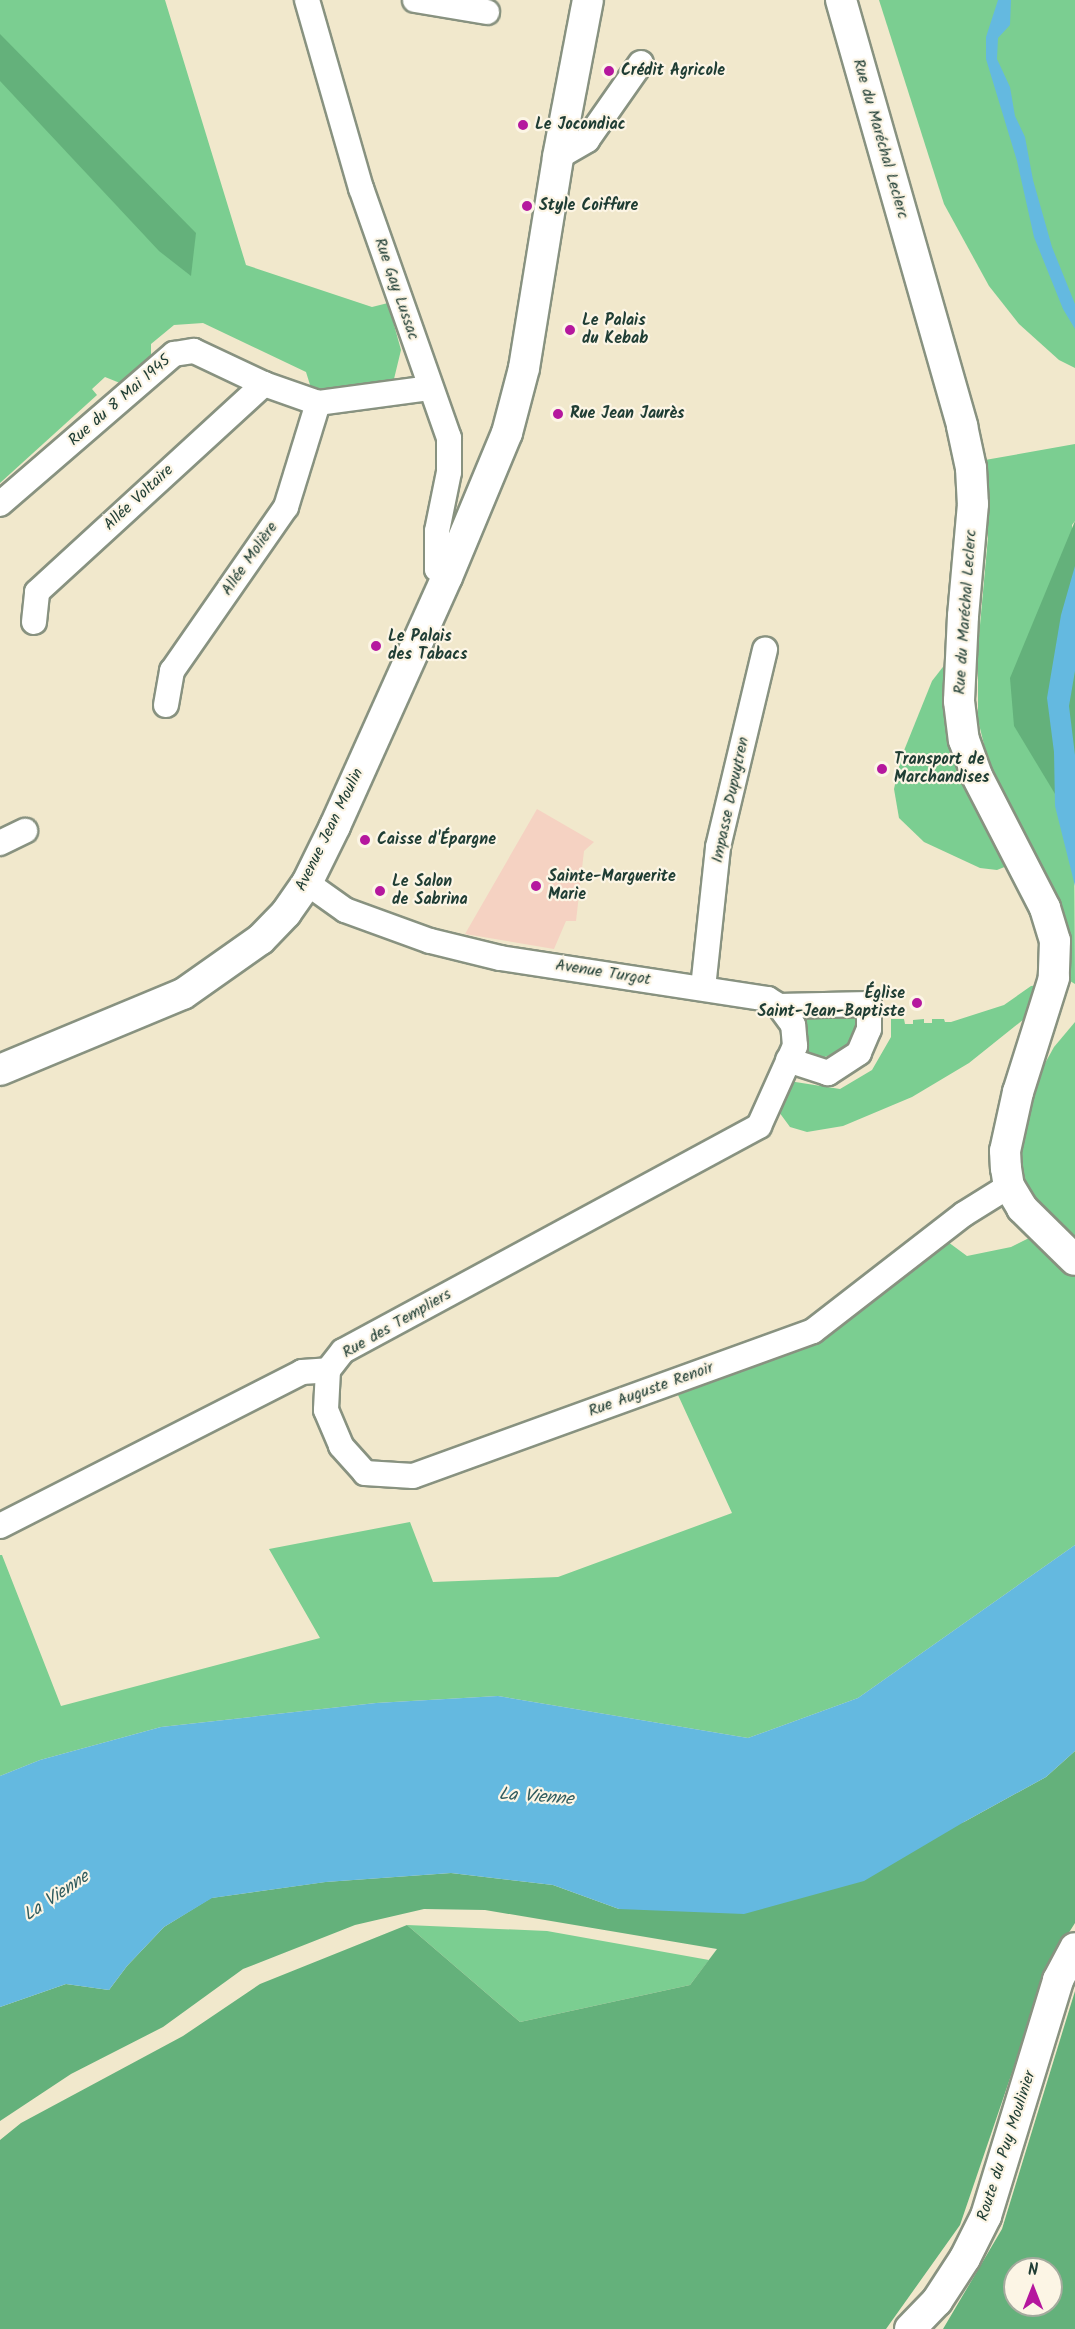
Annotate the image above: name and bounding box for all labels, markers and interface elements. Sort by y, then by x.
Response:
street label: Rue du Maréchal Leclerc [848,57,912,221]
place label: Crédit Agricole [621,61,725,81]
marker: Crédit Agricole [602,64,616,78]
place label: Le Jocondiac [535,115,626,135]
marker: Le Jocondiac [516,118,530,132]
place label: Style Coiffure [539,196,638,216]
marker: Style Coiffure [520,199,534,213]
street label: Rue Gay Lussac [370,236,422,342]
place label: Le Palais du Kebab [582,311,648,349]
marker: Le Palais du Kebab [563,323,577,337]
street label: Rue du 8 Mai 1945 [65,351,175,451]
place label: Rue Jean Jaurès [570,404,684,424]
marker: Rue Jean Jaurès [551,407,565,421]
street label: Allée Voltaire [100,461,178,535]
street label: Allée Molière [218,519,282,599]
street label: Rue du Maréchal Leclerc [951,529,981,695]
place label: Le Palais des Tabacs [388,627,467,665]
marker: Le Palais des Tabacs [369,639,383,653]
street label: Impasse Dupuytren [708,735,754,865]
place label: Transport de Marchandises [894,750,989,788]
marker: Transport de Marchandises [875,762,889,776]
street label: Avenue Jean Moulin [292,765,368,895]
place label: Caisse d'Épargne [377,830,496,850]
marker: Caisse d'Épargne [358,833,372,847]
place label: Sainte-Marguerite Marie [548,867,676,905]
place label: Le Salon de Sabrina [392,872,468,910]
marker: Sainte-Marguerite Marie [529,879,543,893]
marker: Le Salon de Sabrina [373,884,387,898]
street label: Avenue Turgot [554,956,652,990]
place label: Église Saint-Jean-Baptiste [758,984,905,1022]
marker: Église Saint-Jean-Baptiste [910,996,924,1010]
street label: Rue des Templiers [339,1285,455,1363]
street label: Rue Auguste Renoir [586,1359,716,1421]
water label: La Vienne [498,1785,574,1811]
water label: La Vienne [20,1867,94,1927]
street label: Route du Puy Moulinier [974,2069,1040,2223]
north arrow [1003,2257,1063,2317]
text: N [1028,2258,1038,2283]

